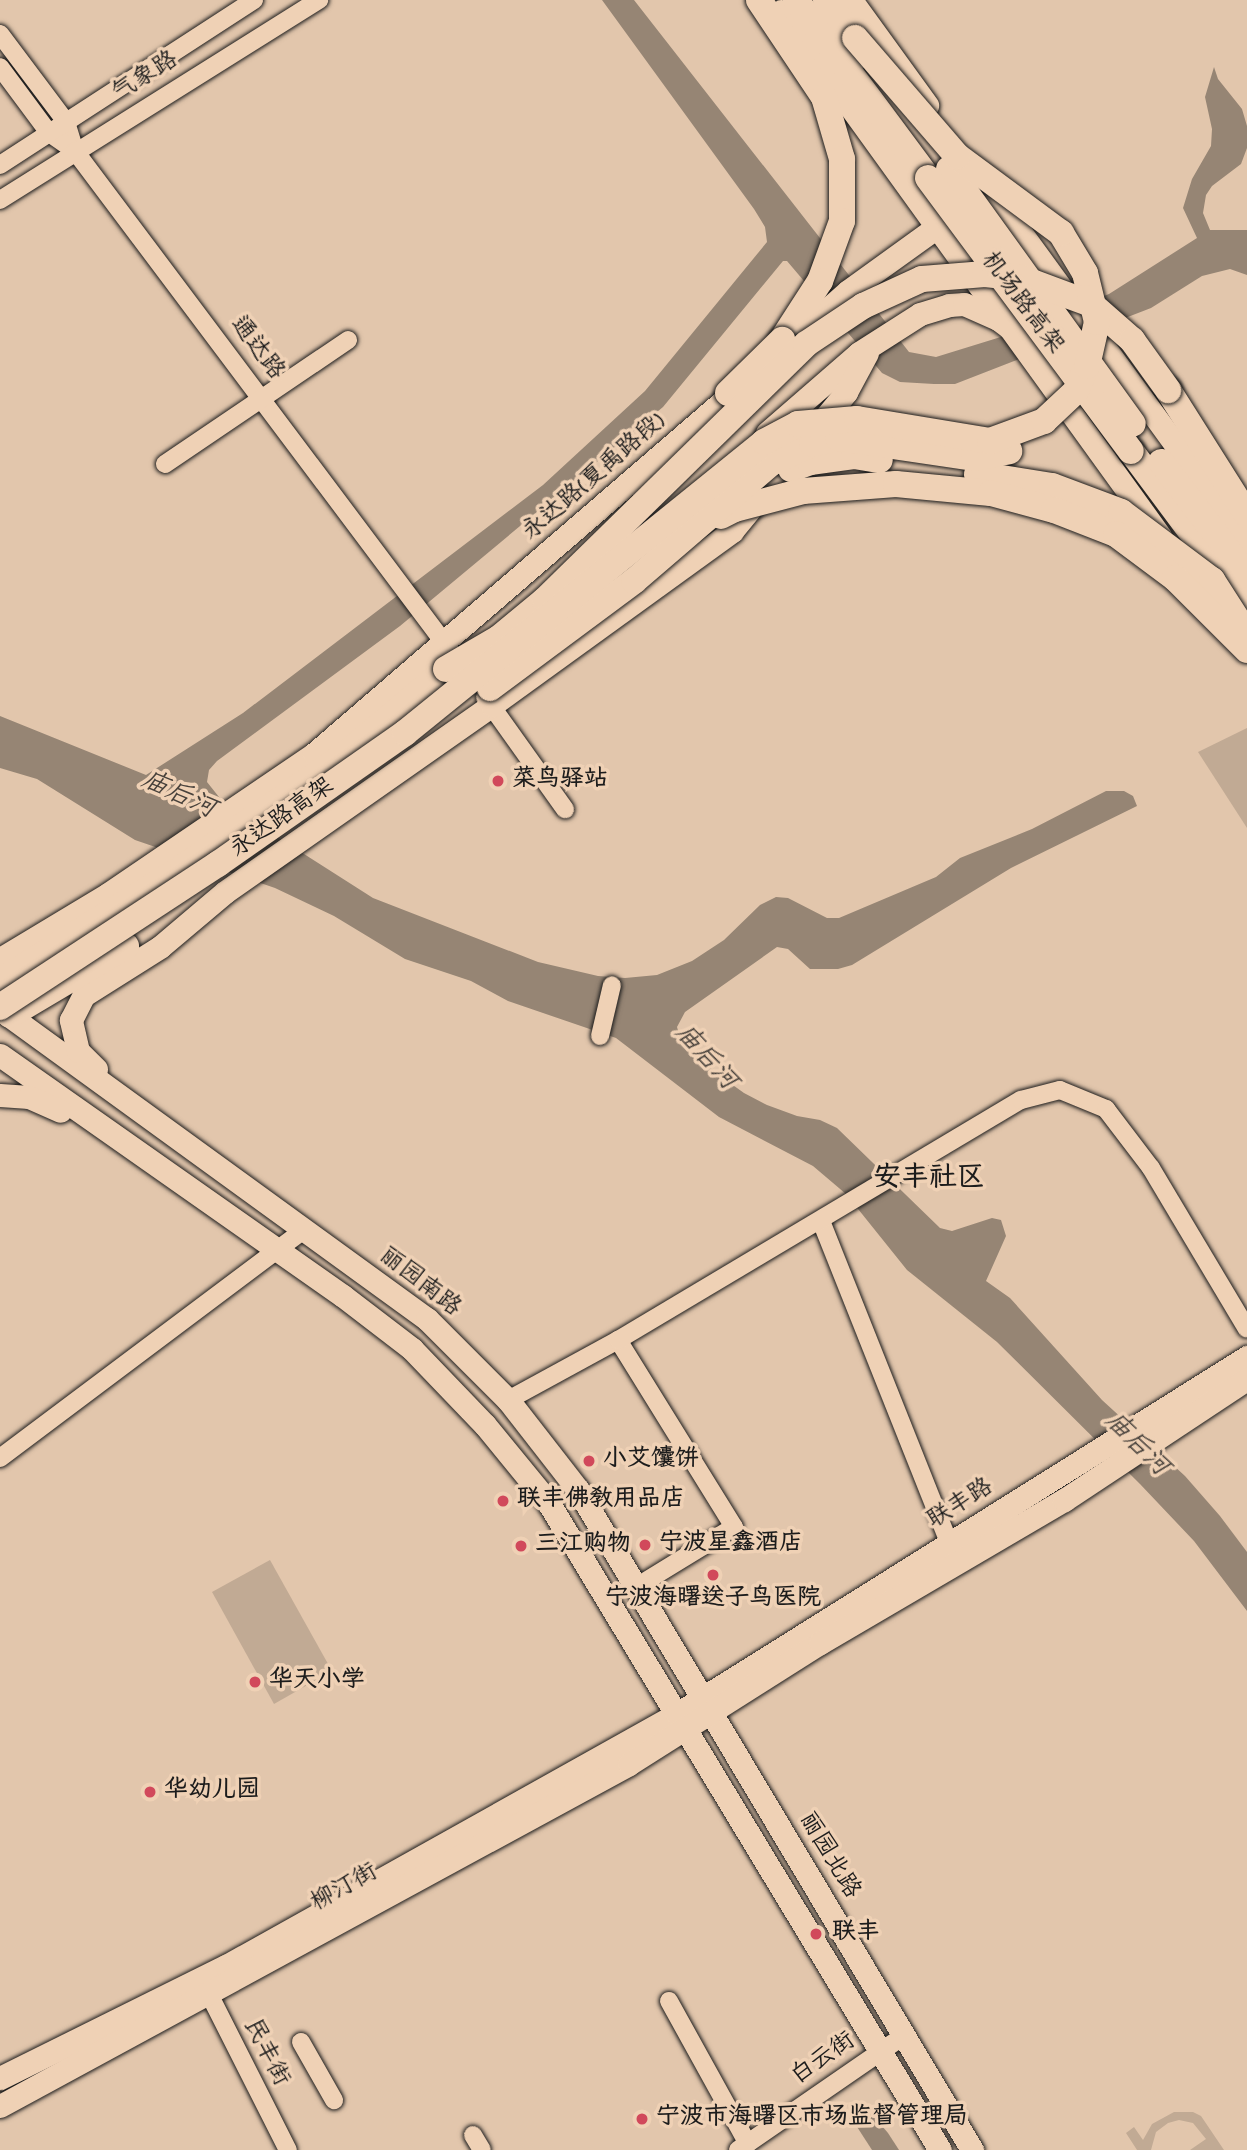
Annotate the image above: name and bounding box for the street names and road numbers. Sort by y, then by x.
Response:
street label: 气象路 [108,47,184,109]
street label: 机场路高架 [973,247,1069,361]
street label: 通达路 [223,312,289,386]
street label: 永达路(夏禹路段) [518,408,672,548]
street label: 永达路高架 [226,773,340,865]
street label: 丽园南路 [372,1242,466,1324]
street label: 联丰路 [923,1474,999,1536]
street label: 丽园北路 [791,1807,865,1905]
street label: 柳汀街 [307,1859,383,1919]
street label: 民丰街 [236,2014,294,2092]
street label: 白云街 [786,2028,862,2092]

